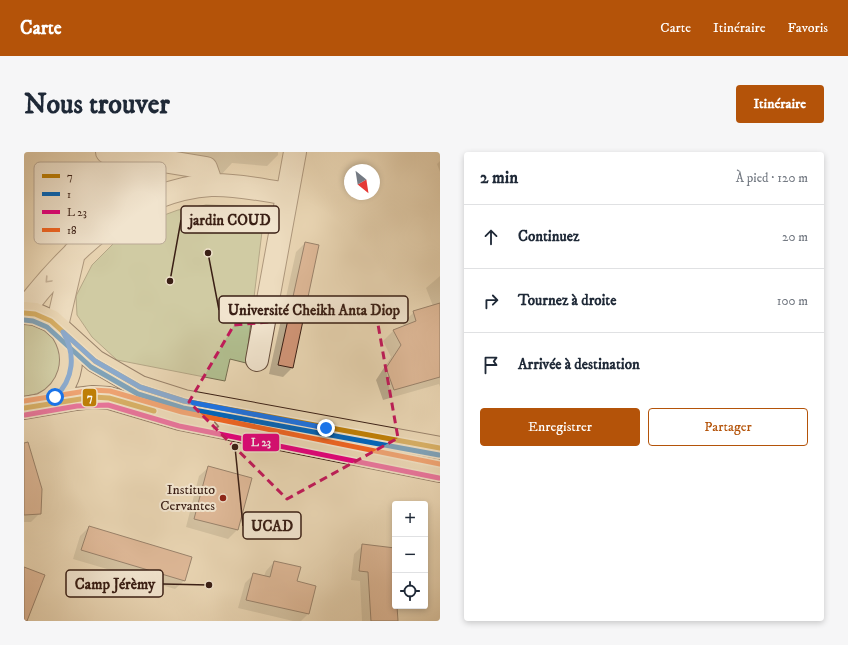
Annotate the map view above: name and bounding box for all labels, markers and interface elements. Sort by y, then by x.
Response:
text: Carte [20,17,62,40]
text: Carte [660,19,691,37]
text: Itinéraire [713,19,766,37]
text: Favoris [788,19,828,37]
button: Itinéraire [736,85,824,123]
text: Nous trouver [24,87,170,122]
legend [34,162,166,244]
north arrow [344,164,380,200]
text: 2 min [480,167,518,189]
text: 7 [67,170,73,184]
text: À pied · 120 m [736,170,808,186]
text: 1 [67,188,71,202]
text: L 23 [67,206,87,220]
callout: jardin COUD [181,206,279,233]
text: jardin COUD [186,211,271,230]
text: 18 [67,224,77,238]
icon: ahead [480,226,502,248]
text: Continuez [518,227,579,246]
text: 20 m [782,229,808,245]
one-way arrow [45,275,53,283]
icon: right [480,290,502,312]
text: Tournez à droite [518,291,616,310]
text: 100 m [777,293,808,309]
callout: Université Cheikh Anta Diop [219,296,408,323]
text: Université Cheikh Anta Diop [228,301,401,320]
icon: arrive [480,354,502,376]
text: Arrivée à destination [518,355,640,374]
route start [46,388,64,406]
line badge: 7 [82,388,97,407]
text: 7 [87,391,93,405]
button: Enregistrer [480,408,640,446]
button: Partager [648,408,808,446]
route end [317,419,335,437]
one-way arrow [213,421,219,430]
line badge: L 23 [242,433,280,452]
text: L 23 [251,436,271,450]
place label: Instituto Cervantes [160,481,215,515]
marker: Instituto Cervantes [218,493,228,503]
map controls [392,501,428,609]
button: + [392,501,428,537]
callout: UCAD [243,512,301,539]
text: UCAD [251,517,293,536]
button: − [392,537,428,573]
callout: Camp Jérèmy [66,570,163,597]
button: locate [392,573,428,609]
text: Camp Jérèmy [75,575,156,594]

